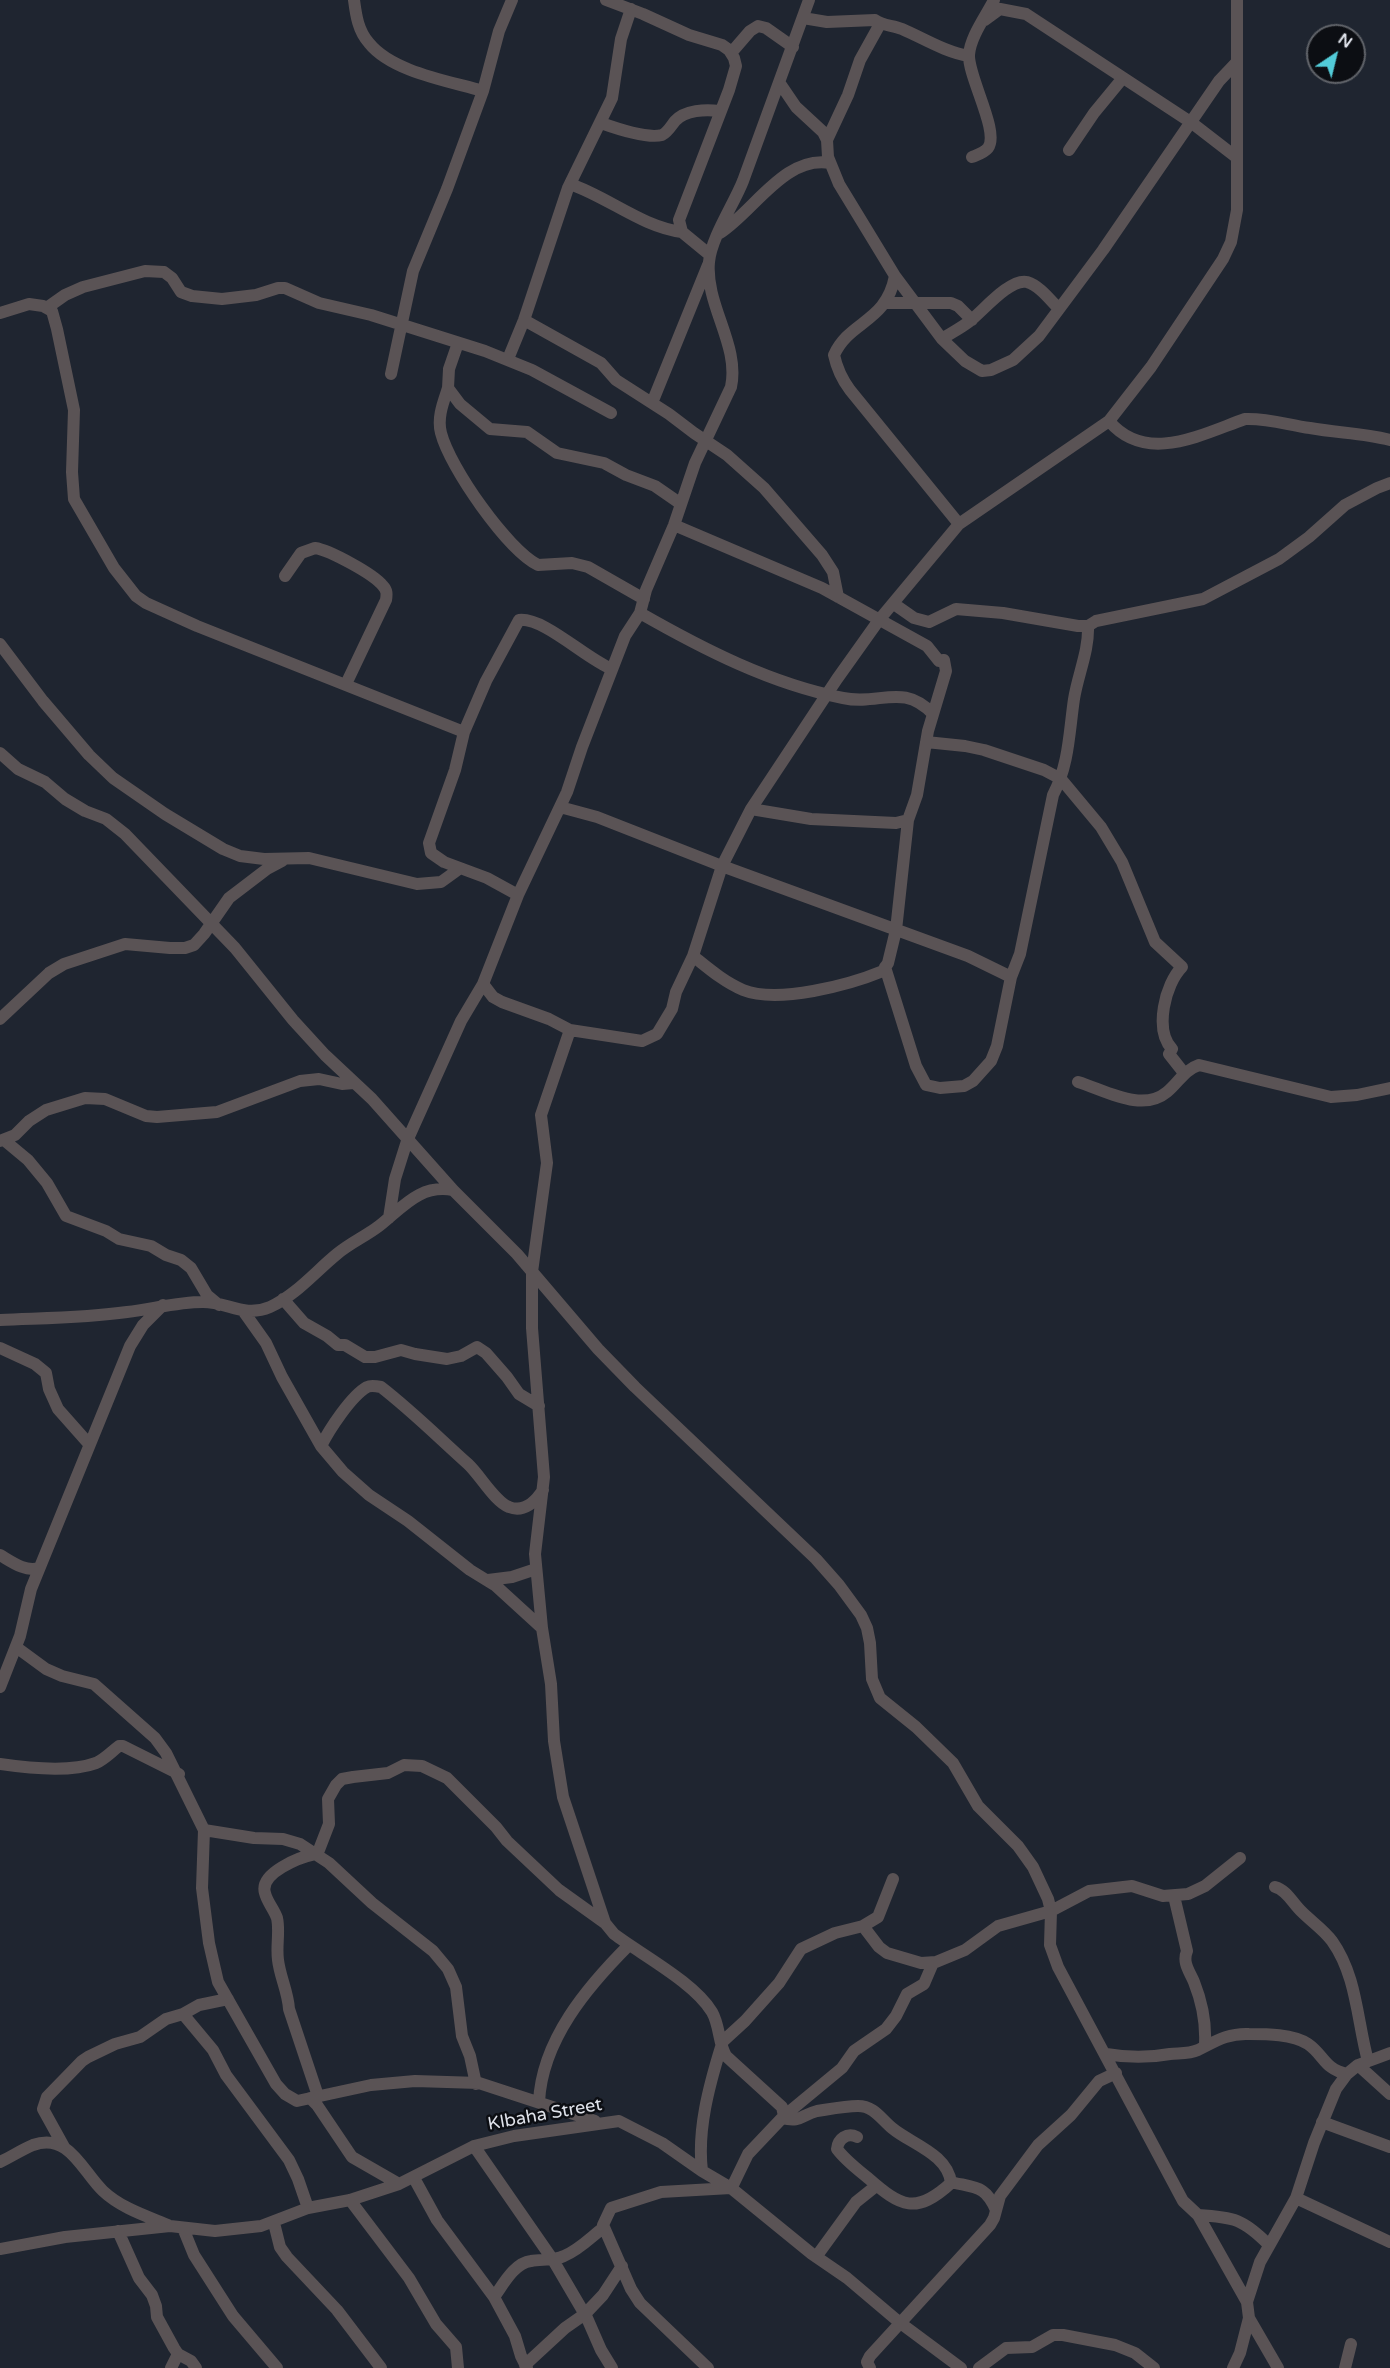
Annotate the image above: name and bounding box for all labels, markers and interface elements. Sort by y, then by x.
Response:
north arrow [1306,24,1366,84]
text: N [1334,29,1356,53]
street label: KIbaha Street [486,2094,604,2136]

